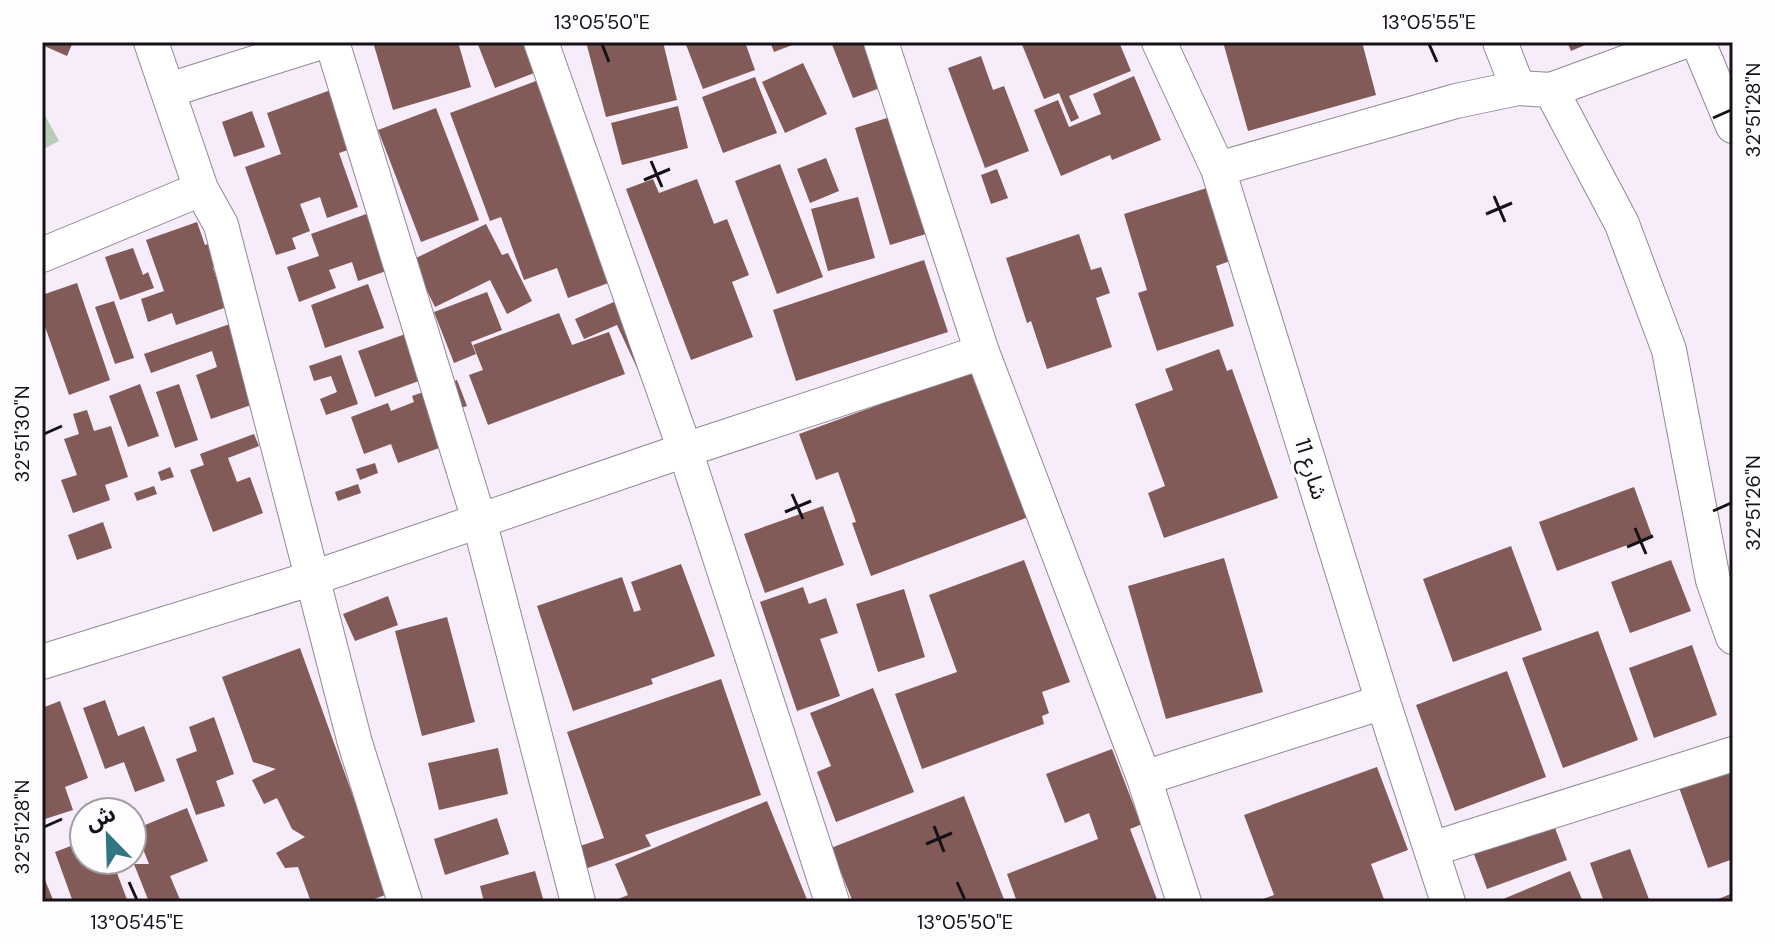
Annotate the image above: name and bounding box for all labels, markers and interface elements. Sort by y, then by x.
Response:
text: 13°05'50"E [554,9,650,35]
text: 13°05'55"E [1382,9,1476,35]
text: 32°51'28"N [1740,63,1766,157]
text: 32°51'30"N [9,386,35,482]
street label: شارع 11 [1286,435,1334,504]
text: 32°51'26"N [1740,455,1766,551]
text: 32°51'28"N [9,780,35,874]
north arrow [68,796,148,876]
text: ش [81,799,120,837]
text: 13°05'45"E [90,909,184,935]
text: 13°05'50"E [917,909,1013,935]

